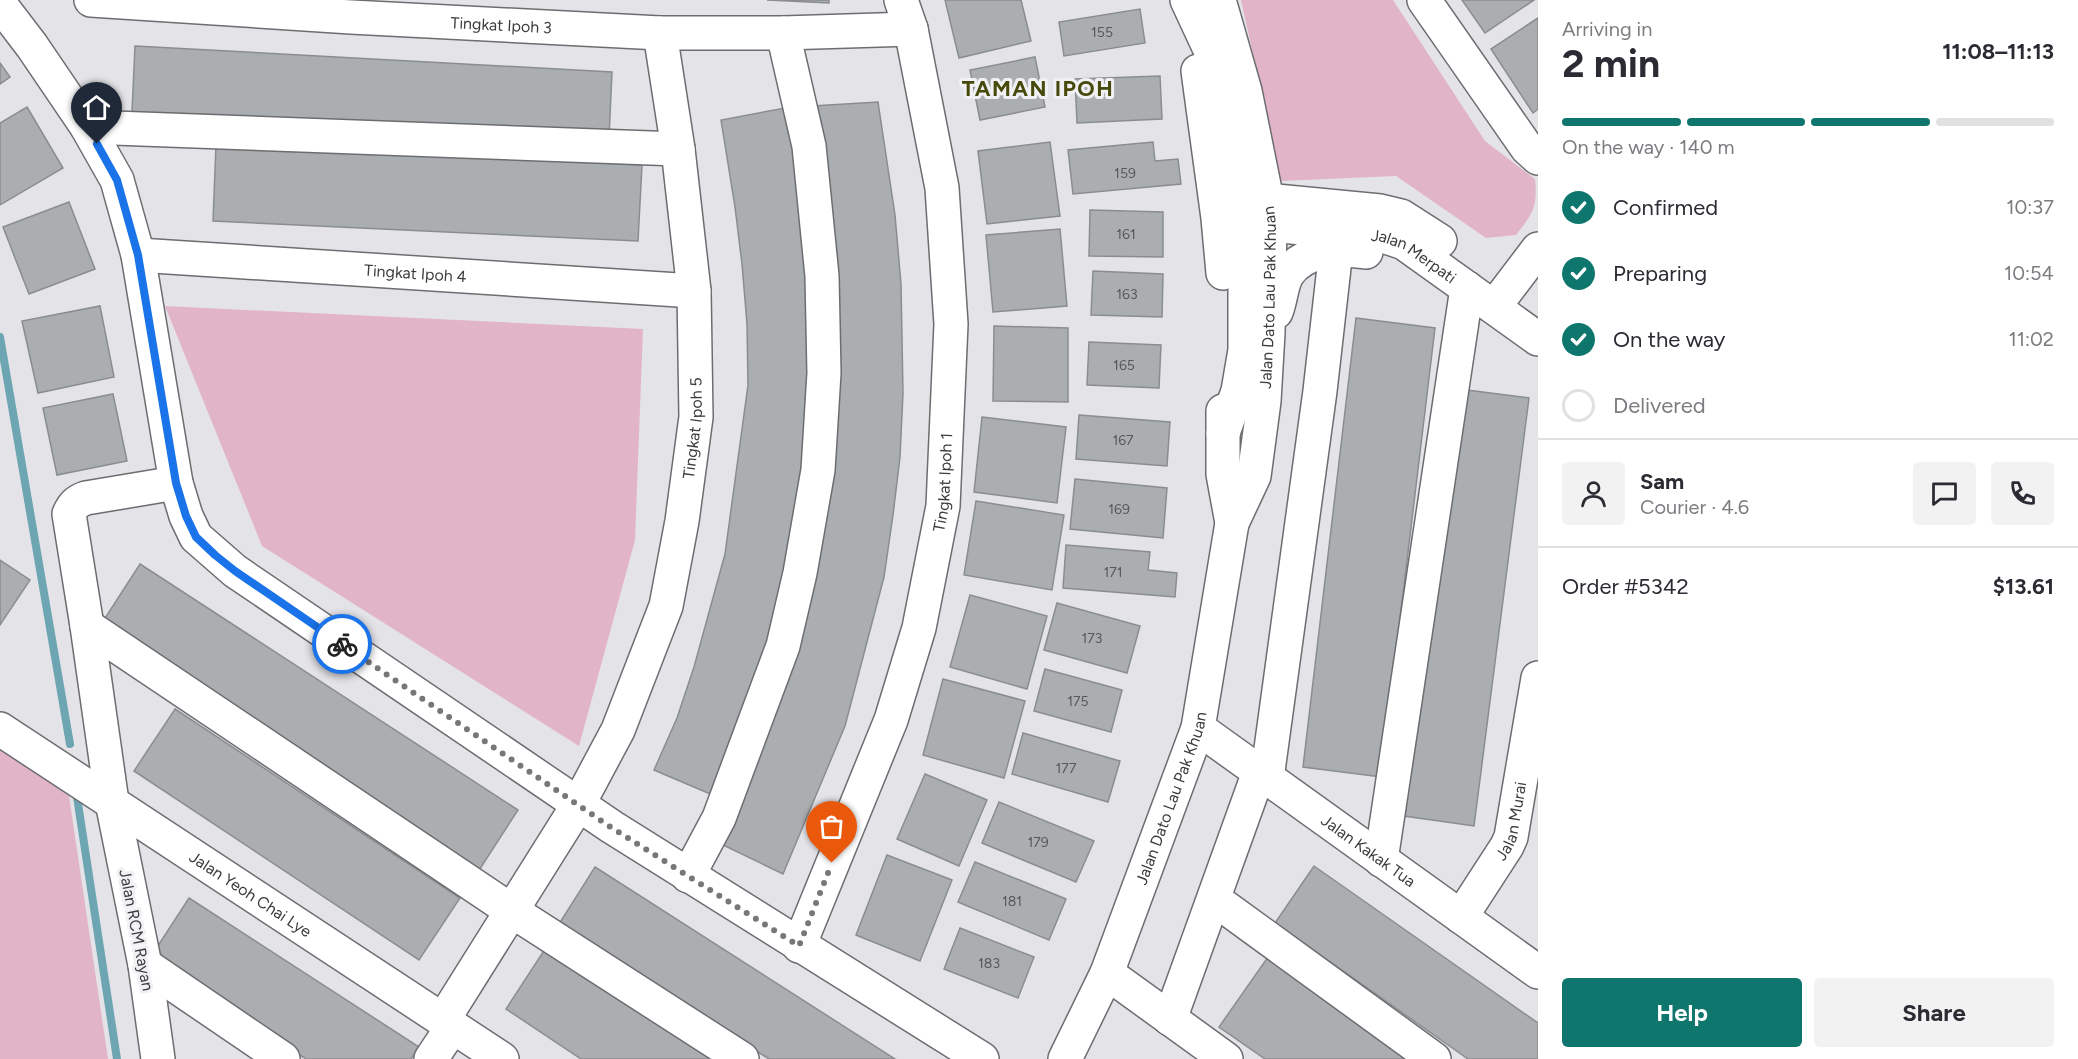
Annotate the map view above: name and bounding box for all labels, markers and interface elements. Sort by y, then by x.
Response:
street label: Tingkat Ipoh 3 [450,13,552,37]
text: Arriving in [1562,17,1652,41]
house number: 155 [1091,24,1113,41]
text: 11:08–11:13 [1942,38,2054,65]
text: 2 min [1562,40,1660,87]
district label: TAMAN IPOH [962,75,1114,102]
pin [71,82,122,144]
icon: home [80,91,113,124]
text: On the way · 140 m [1562,135,1735,159]
house number: 159 [1114,165,1136,182]
icon: check [1562,191,1595,224]
text: Confirmed [1613,194,1718,221]
text: 10:37 [2006,195,2054,219]
street label: Jalan Dato Lau Pak Khuan [1256,205,1280,389]
house number: 161 [1116,226,1136,243]
street label: Jalan Merpati [1370,226,1460,287]
icon: check [1562,257,1595,290]
text: Preparing [1613,260,1707,287]
street label: Tingkat Ipoh 4 [364,261,467,286]
text: 10:54 [2004,261,2054,285]
house number: 163 [1116,286,1138,303]
icon: check [1562,323,1595,356]
text: On the way [1613,326,1725,353]
text: 11:02 [2008,327,2054,351]
house number: 165 [1113,357,1135,374]
street label: Tingkat Ipoh 5 [679,377,706,480]
text: Delivered [1613,392,1706,419]
house number: 167 [1112,432,1134,449]
street label: Tingkat Ipoh 1 [929,433,956,534]
button: person [1562,462,1625,525]
button: chat [1913,462,1976,525]
button: phone [1991,462,2054,525]
text: Sam [1640,468,1684,495]
text: Courier · 4.6 [1640,495,1749,519]
house number: 169 [1108,501,1130,518]
house number: 171 [1103,564,1123,581]
text: Order #5342 [1562,573,1689,600]
text: $13.61 [1993,573,2054,600]
courier [312,614,372,674]
icon: bike [326,628,359,661]
house number: 173 [1082,630,1102,647]
house number: 175 [1067,693,1089,710]
street label: Jalan Dato Lau Pak Khuan [1132,710,1211,887]
house number: 177 [1056,760,1077,777]
street label: Jalan Murai [1491,780,1530,864]
pin [806,801,857,863]
icon: bag [815,810,848,843]
street label: Jalan Kakak Tua [1317,811,1419,891]
house number: 179 [1027,834,1049,851]
street label: Jalan Yeoh Chai Lye [186,847,315,941]
street label: Jalan RCM Rayan [115,868,158,993]
house number: 181 [1002,893,1022,910]
house number: 183 [978,955,1000,972]
button: Help [1562,978,1802,1047]
button: Share [1814,978,2054,1047]

